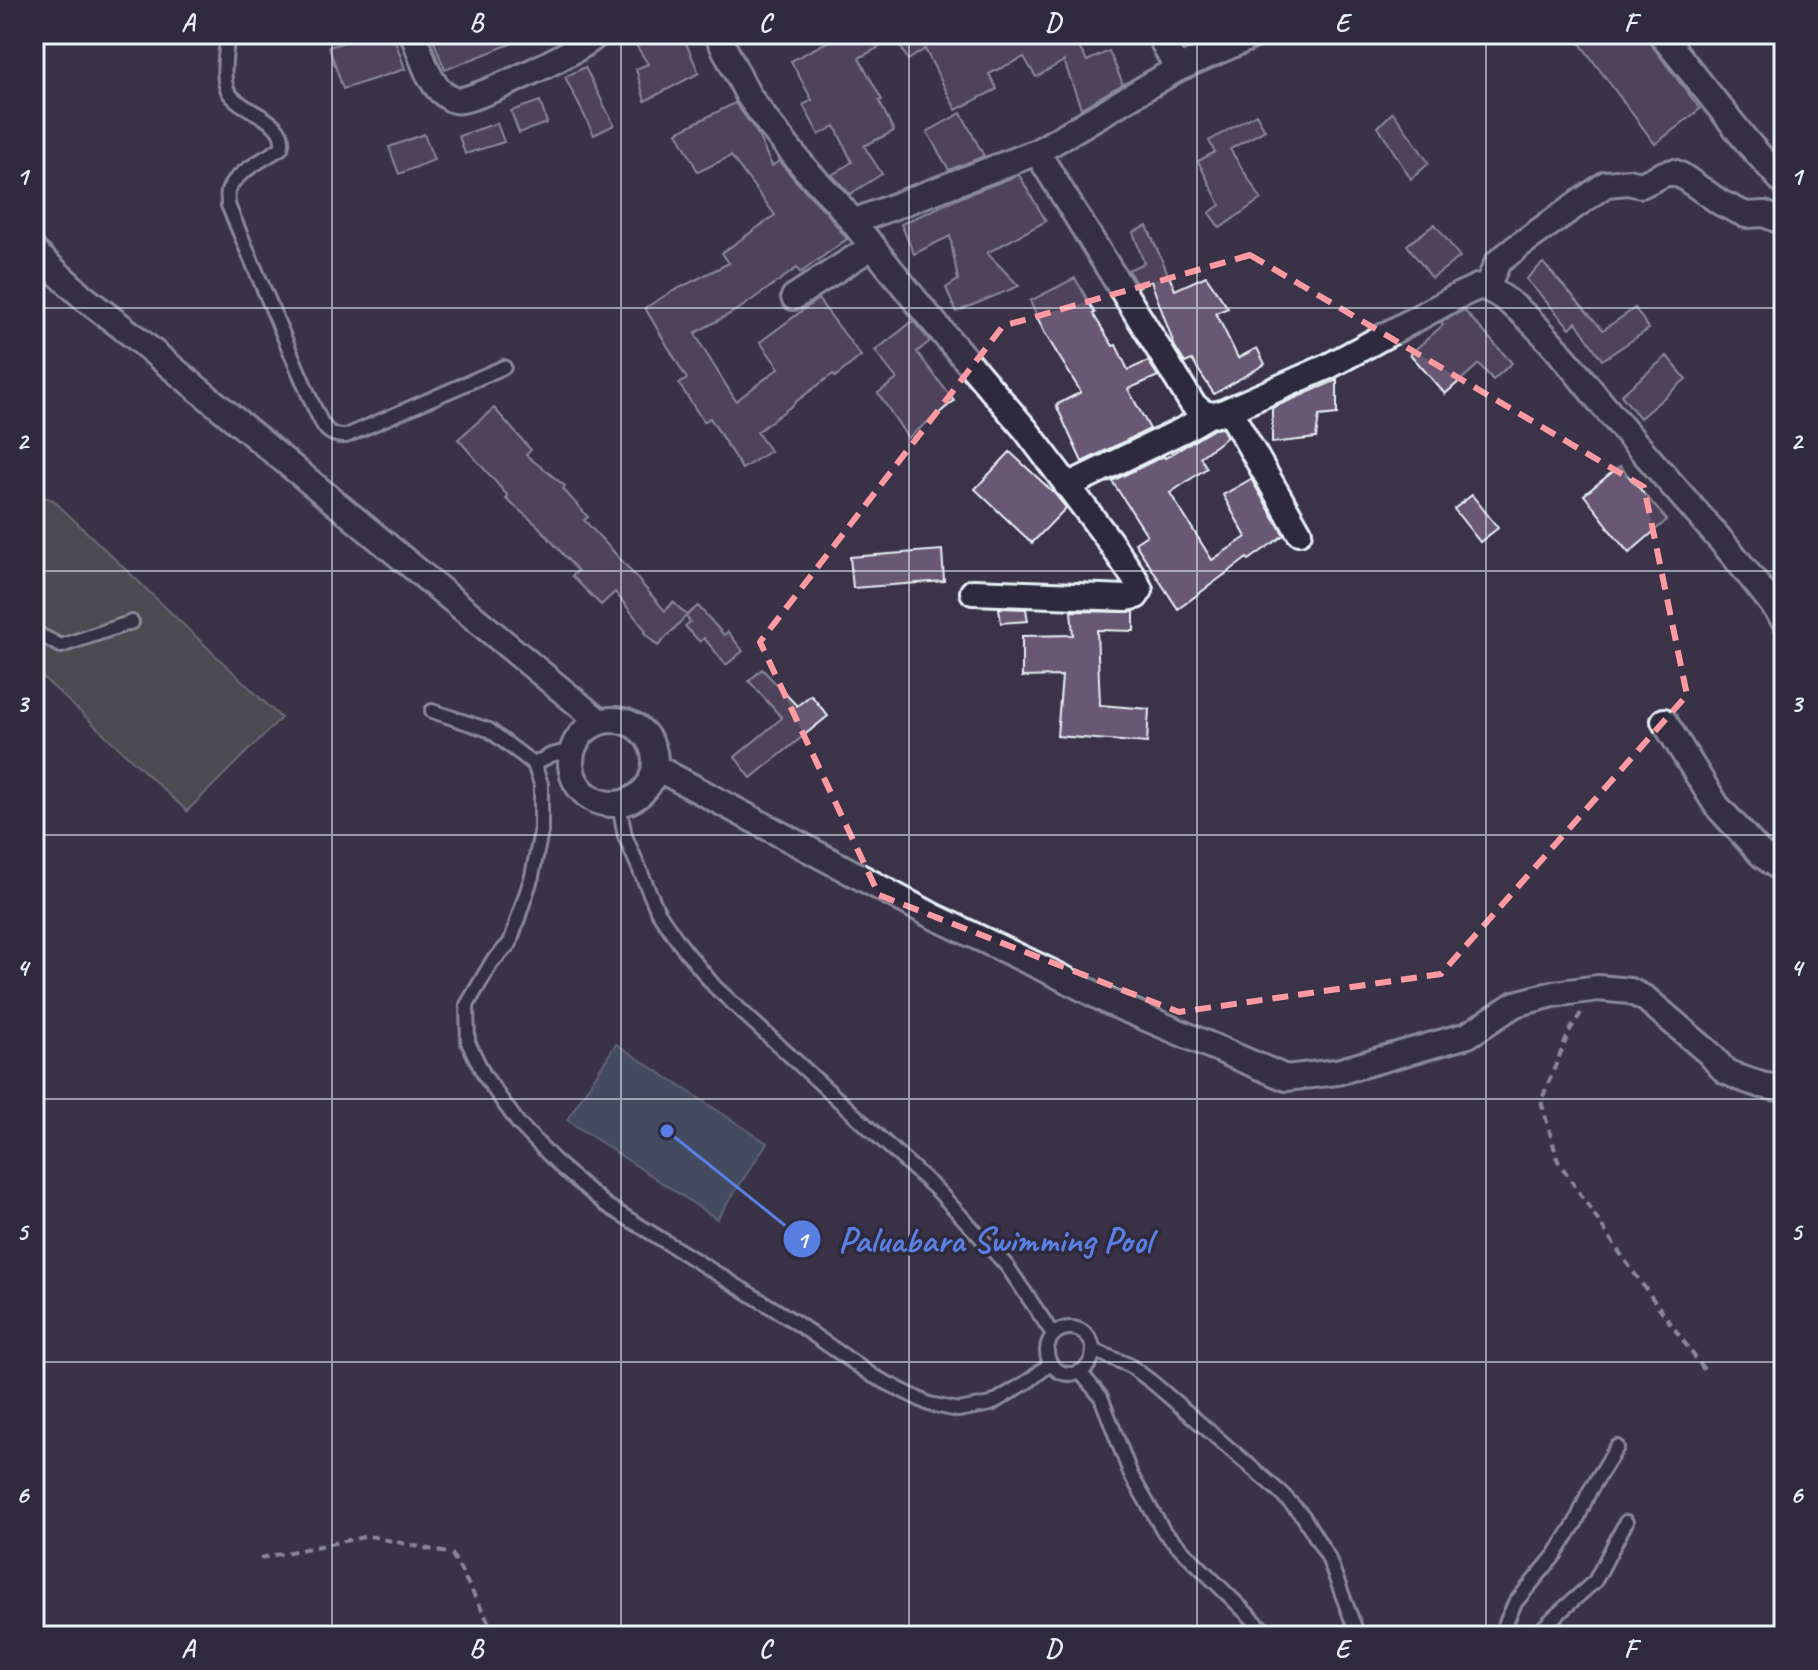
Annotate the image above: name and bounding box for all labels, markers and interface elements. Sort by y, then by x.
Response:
text: A [181,6,196,39]
text: B [469,6,485,39]
text: C [759,6,775,39]
text: D [1045,6,1063,39]
text: E [1335,6,1353,39]
text: F [1624,6,1642,39]
text: 1 [16,160,31,193]
text: 1 [1790,160,1805,193]
text: 2 [16,424,30,457]
text: 2 [1790,424,1804,457]
text: 3 [16,687,30,720]
text: 3 [1790,687,1804,720]
text: 4 [16,951,31,984]
text: 4 [1790,951,1805,984]
callout: Paluabara Swimming Pool [782,1209,1168,1269]
text: 5 [16,1215,30,1248]
text: 5 [1790,1215,1804,1248]
text: Paluabara Swimming Pool [838,1217,1158,1263]
text: 1 [797,1225,811,1255]
text: 6 [16,1478,30,1511]
text: 6 [1790,1478,1804,1511]
text: A [181,1632,196,1665]
text: B [469,1632,485,1665]
text: C [759,1632,775,1665]
text: D [1045,1632,1063,1665]
text: E [1335,1632,1353,1665]
text: F [1624,1632,1642,1665]

